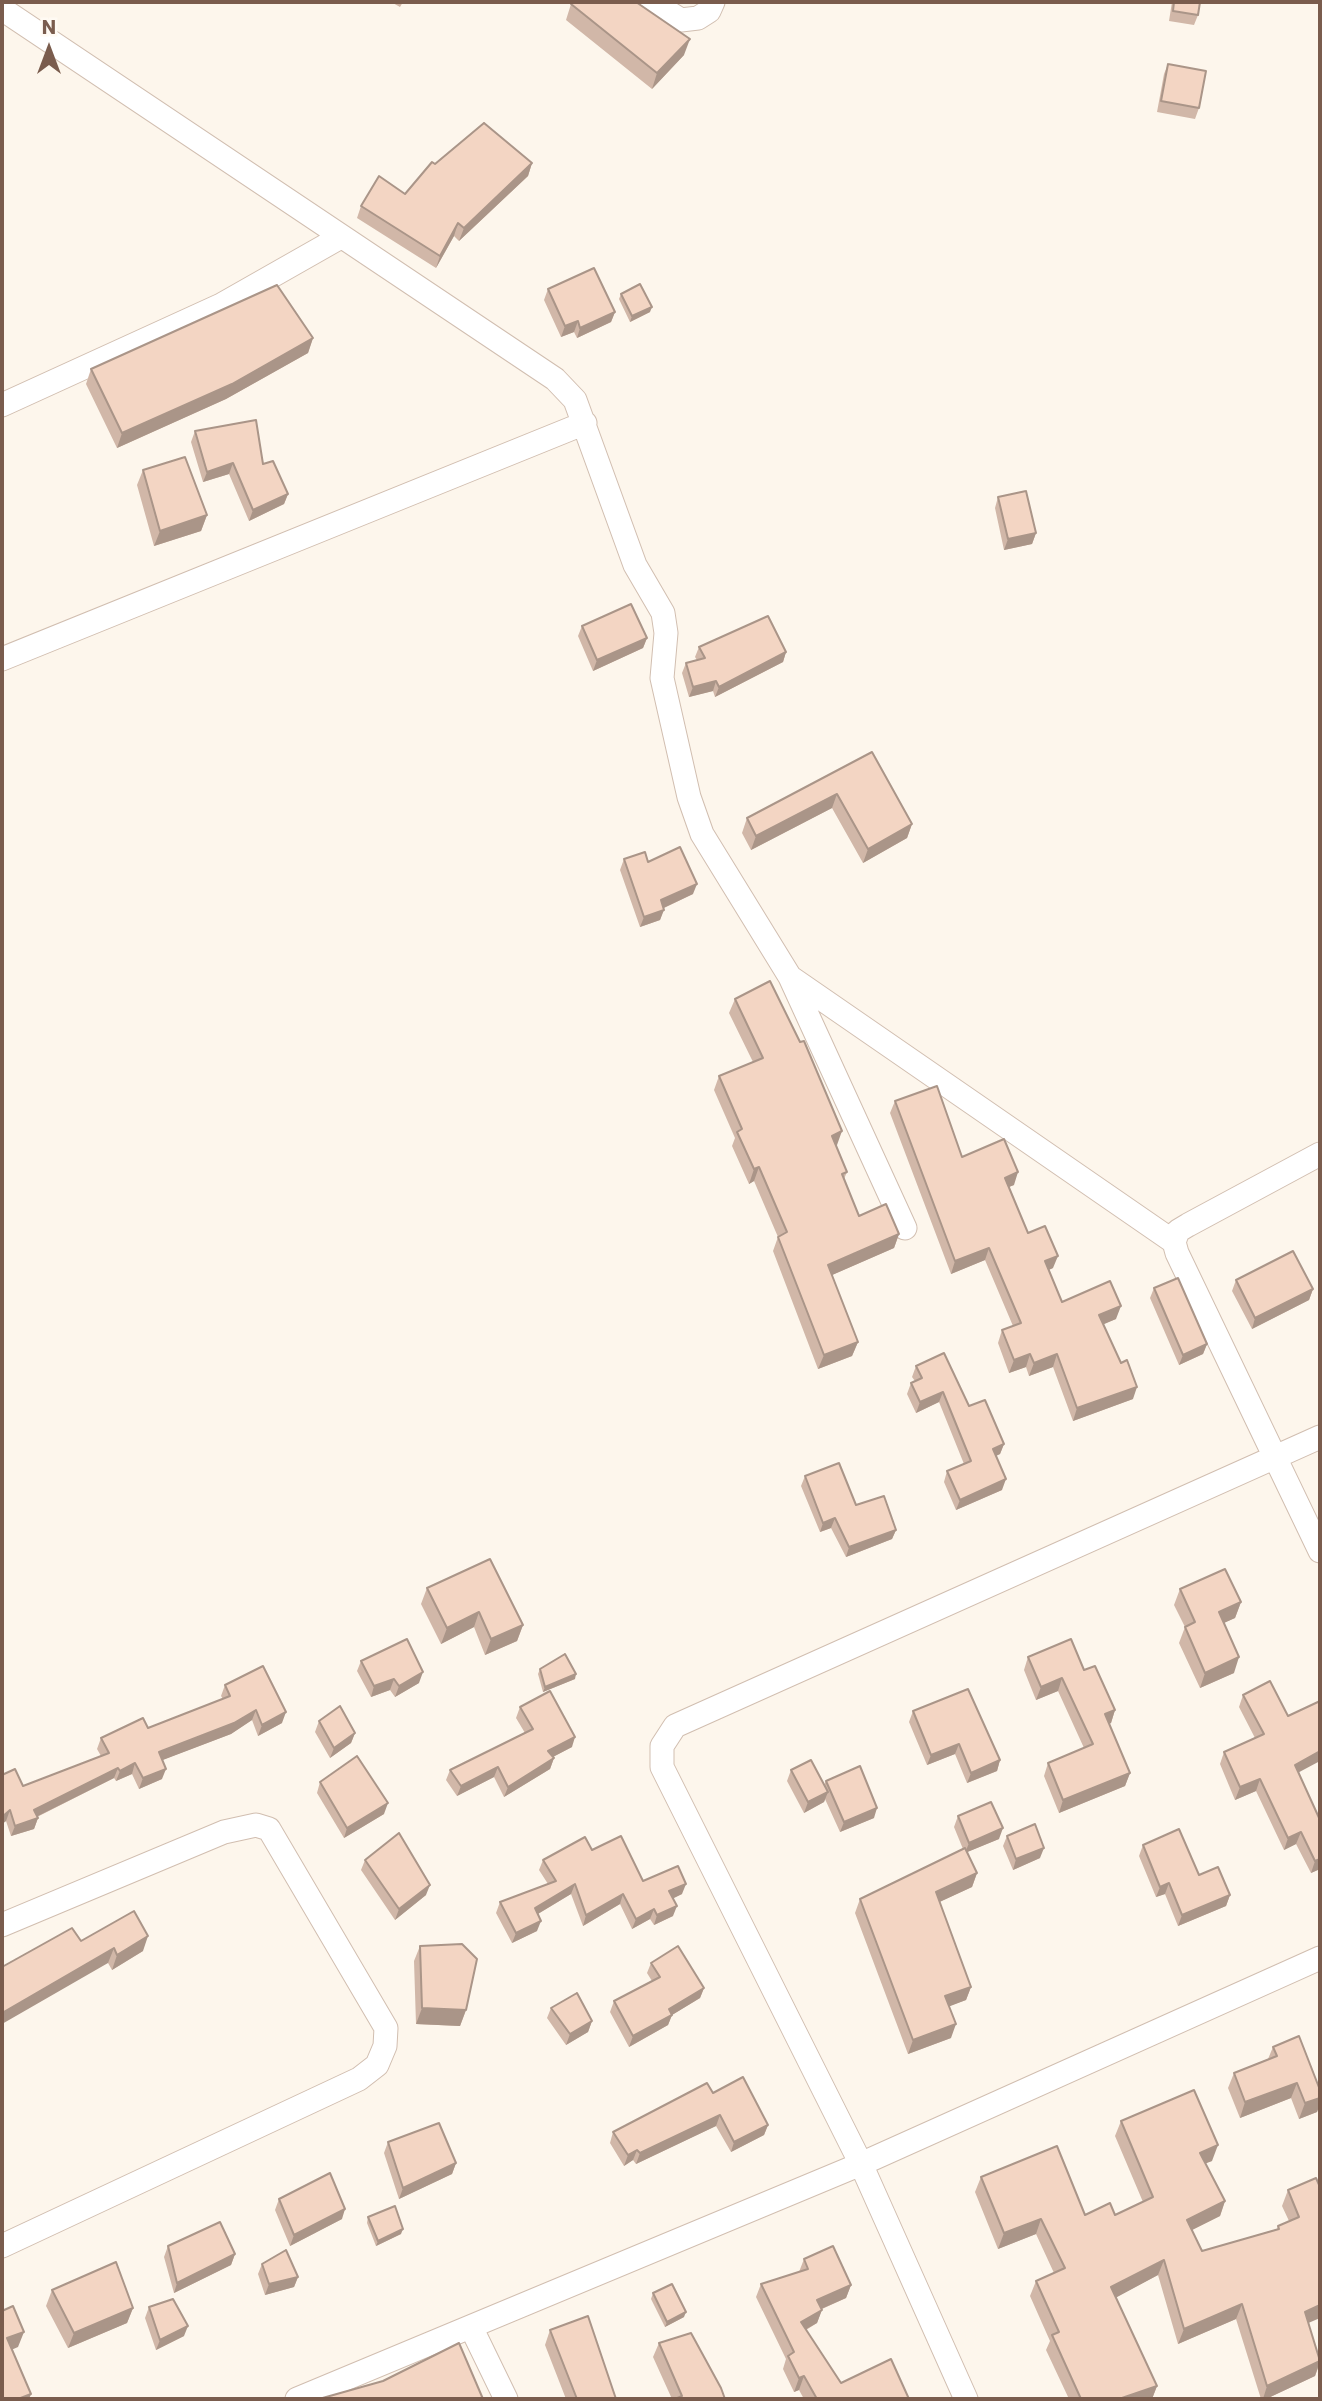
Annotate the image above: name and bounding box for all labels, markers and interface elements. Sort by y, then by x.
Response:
north arrow [14,14,84,84]
text: N [42,14,56,41]

